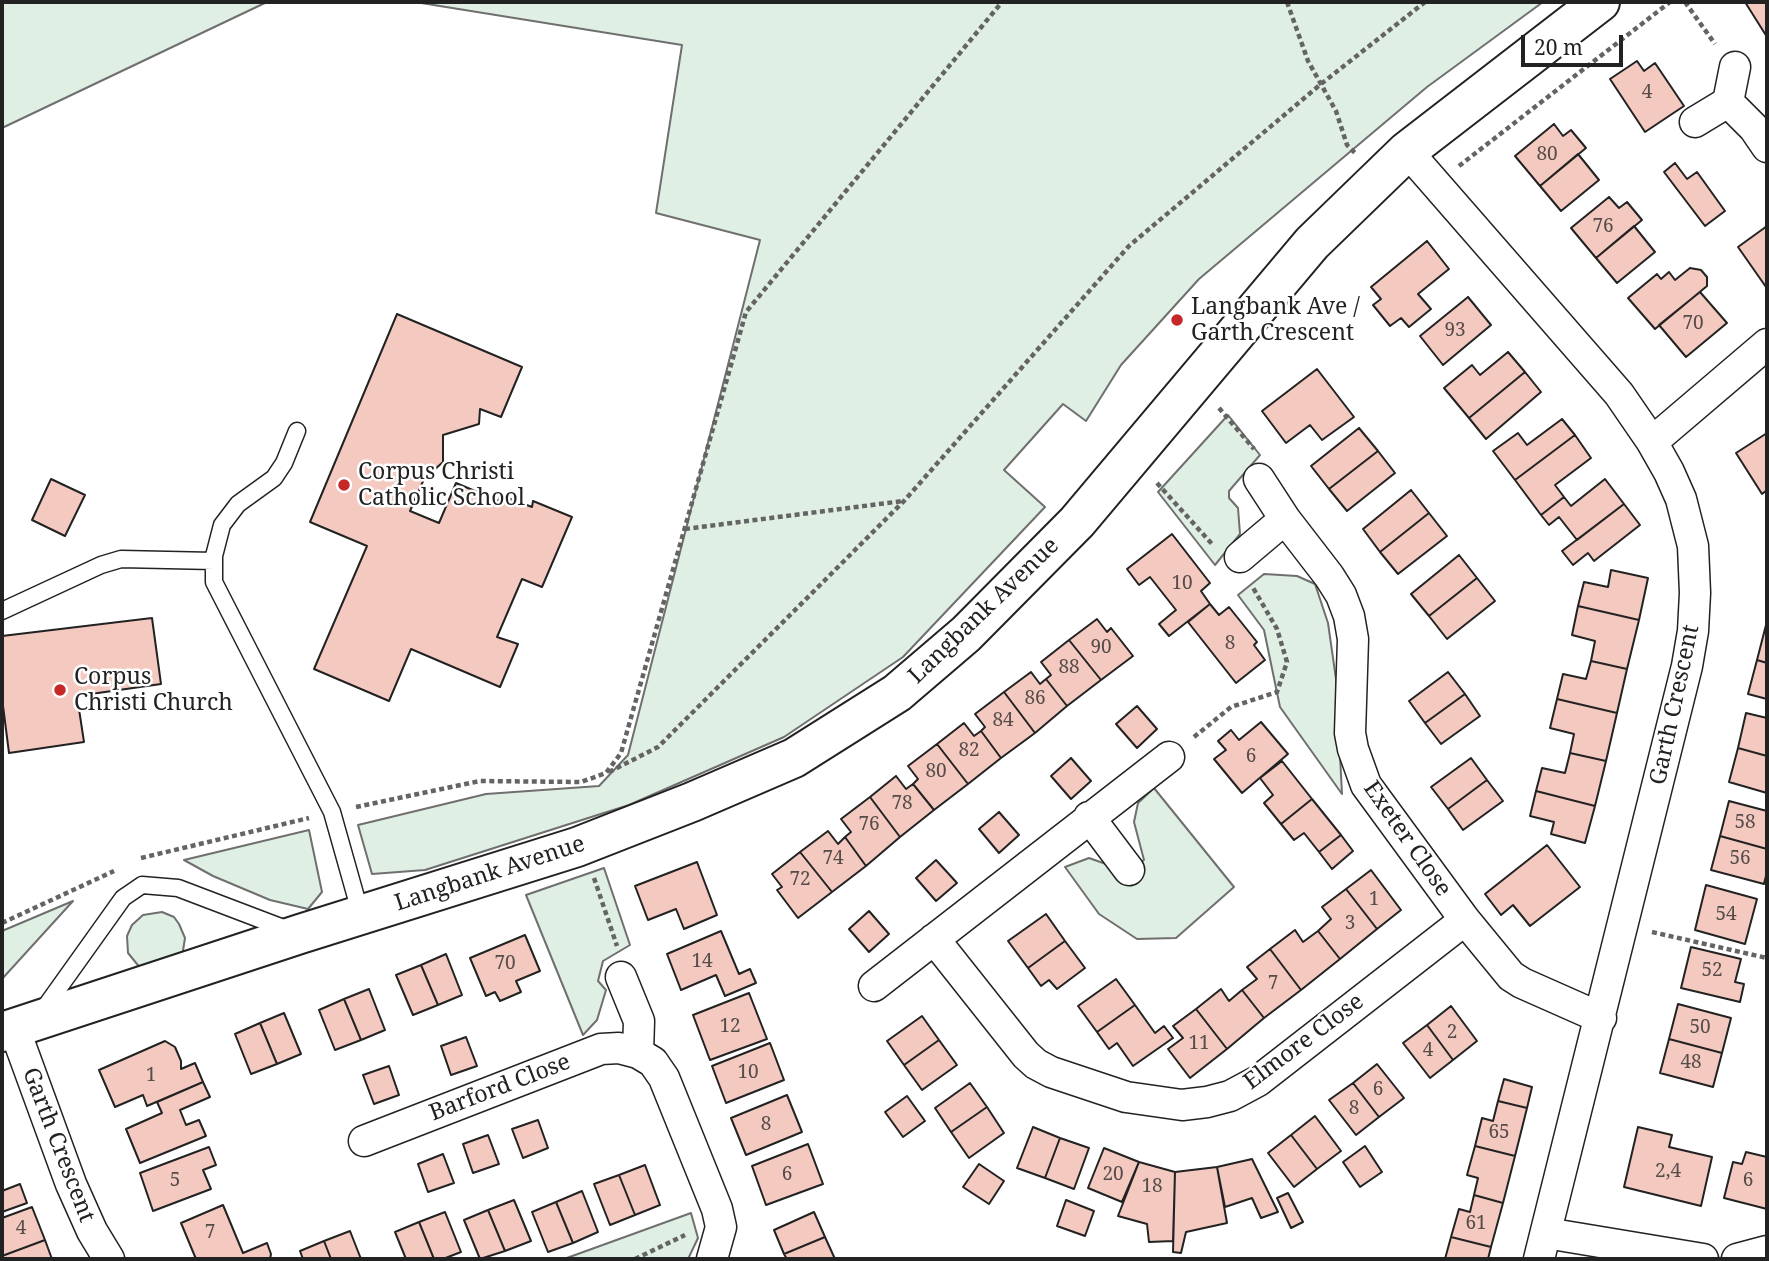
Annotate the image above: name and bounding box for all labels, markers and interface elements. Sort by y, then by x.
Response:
scale bar [1524,21,1626,65]
text: 20 m [1534,33,1583,61]
house number: 4 [1642,82,1652,104]
house number: 80 [1536,144,1558,166]
house number: 76 [1592,216,1614,238]
place label: Langbank Ave / Garth Crescent [1191,293,1360,347]
marker: Langbank Ave / Garth Crescent [1169,312,1185,328]
house number: 70 [1682,313,1704,335]
house number: 93 [1444,320,1466,342]
place label: Corpus Christi Catholic School [358,458,525,512]
marker: Corpus Christi Catholic School [336,477,352,493]
street label: Langbank Avenue [903,532,1065,690]
house number: 10 [1171,573,1193,595]
street label: Garth Crescent [1645,622,1705,788]
house number: 8 [1225,633,1235,655]
house number: 90 [1090,637,1112,659]
house number: 88 [1058,657,1080,679]
place label: Corpus Christi Church [74,663,233,717]
marker: Corpus Christi Church [52,682,68,698]
house number: 86 [1024,688,1046,710]
house number: 84 [992,710,1014,732]
house number: 82 [958,740,980,762]
house number: 6 [1246,746,1256,768]
house number: 80 [925,761,947,783]
street label: Exeter Close [1357,776,1457,902]
house number: 78 [891,793,913,815]
house number: 58 [1734,812,1756,834]
house number: 76 [858,814,880,836]
street label: Langbank Avenue [392,830,588,918]
house number: 74 [822,848,844,870]
house number: 56 [1729,848,1751,870]
house number: 72 [789,869,811,891]
house number: 1 [1369,889,1379,911]
house number: 54 [1715,904,1737,926]
house number: 3 [1345,913,1355,935]
house number: 14 [691,951,713,973]
house number: 70 [494,953,516,975]
house number: 52 [1701,960,1723,982]
house number: 7 [1268,973,1278,995]
street label: Elmore Close [1239,988,1369,1096]
house number: 12 [719,1016,741,1038]
house number: 50 [1689,1017,1711,1039]
house number: 2 [1447,1022,1457,1044]
house number: 11 [1188,1033,1210,1055]
house number: 4 [1423,1040,1433,1062]
street label: Barford Close [426,1048,574,1128]
house number: 48 [1680,1052,1702,1074]
house number: 10 [737,1062,759,1084]
street label: Garth Crescent [16,1064,100,1226]
house number: 1 [146,1065,156,1087]
house number: 6 [1373,1079,1383,1101]
house number: 8 [1349,1098,1359,1120]
house number: 8 [761,1114,771,1136]
house number: 65 [1488,1122,1510,1144]
house number: 2,4 [1655,1161,1681,1183]
house number: 6 [782,1164,792,1186]
house number: 20 [1102,1164,1124,1186]
house number: 5 [170,1170,180,1192]
house number: 6 [1743,1170,1753,1192]
house number: 18 [1141,1176,1163,1198]
house number: 61 [1465,1213,1487,1235]
house number: 4 [16,1218,26,1240]
house number: 7 [205,1222,215,1244]

